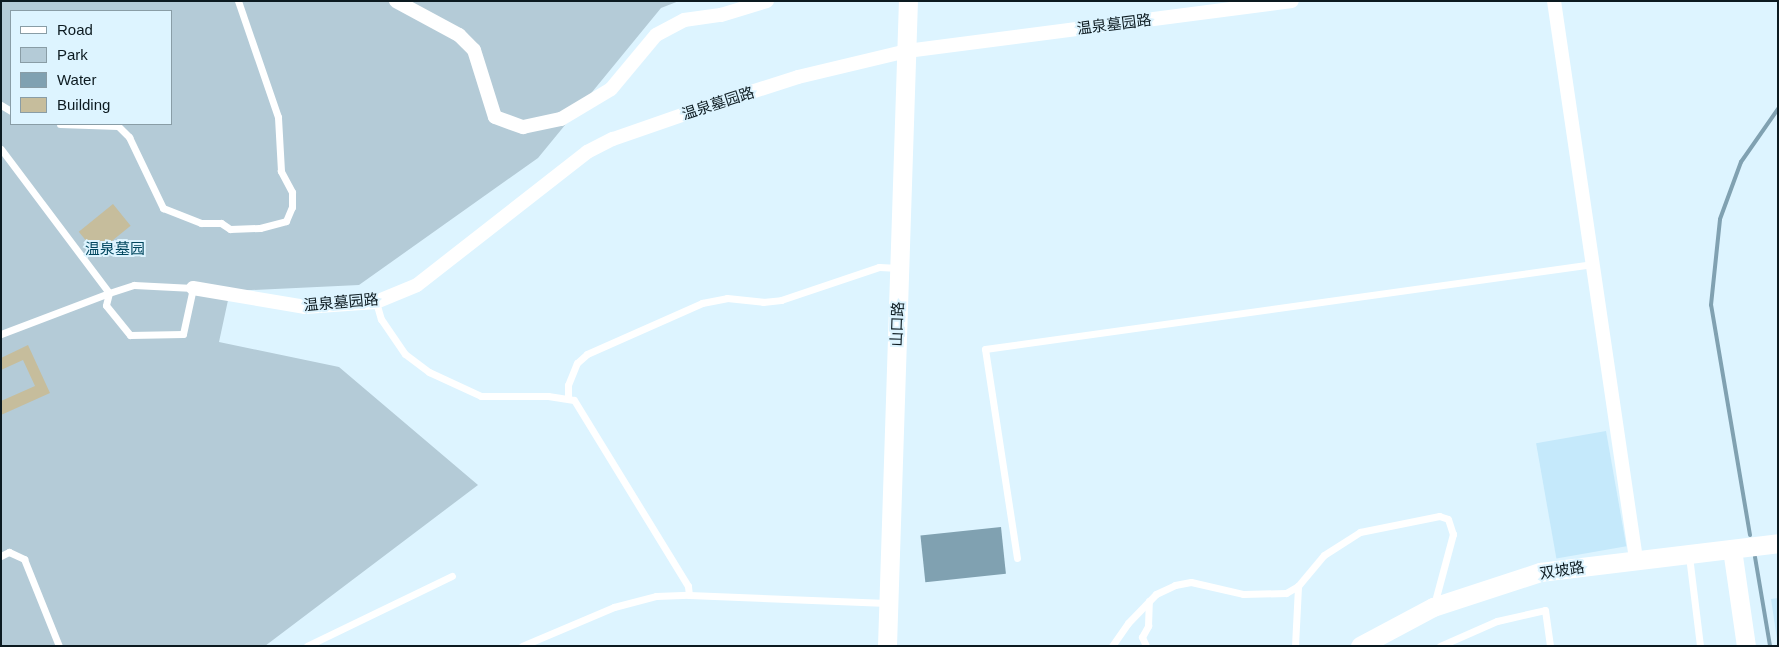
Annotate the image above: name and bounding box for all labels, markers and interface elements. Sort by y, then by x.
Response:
legend [10,10,172,125]
street label: 温泉墓园路 [1076,10,1152,38]
text: Road [57,21,93,38]
text: Park [57,46,88,63]
text: Water [57,71,96,88]
street label: 温泉墓园路 [680,83,756,123]
text: Building [57,96,110,113]
park label: 温泉墓园 [85,240,145,258]
street label: 温泉墓园路 [303,290,379,314]
street label: 山口路 [887,301,907,347]
street label: 双坡路 [1538,558,1586,582]

